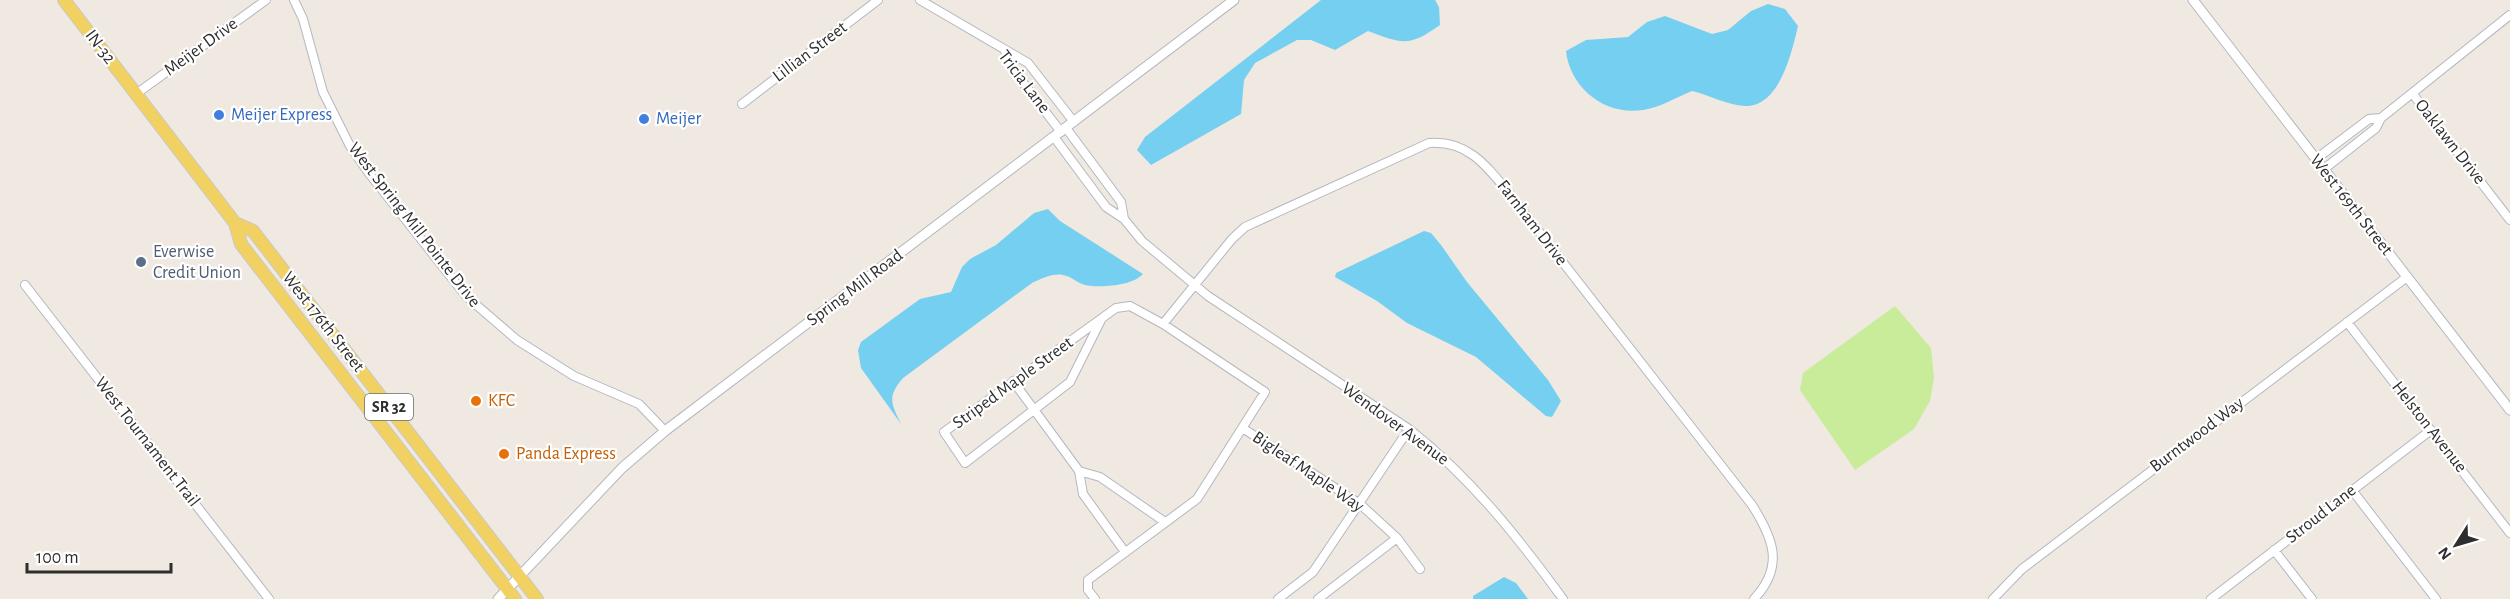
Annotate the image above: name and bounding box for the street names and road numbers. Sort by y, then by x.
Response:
street label: Meijer Drive [161,15,241,79]
street label: Lillian Street [769,18,851,86]
street label: IN-32 [81,27,119,67]
street label: Tricia Lane [995,47,1053,117]
street label: Oaklawn Drive [2411,96,2489,188]
street label: West Spring Mill Pointe Drive [344,139,484,311]
street label: West 169th Street [2306,151,2396,259]
street label: Farnham Drive [1493,177,1571,269]
street label: Spring Mill Road [804,246,906,330]
street label: West 176th Street [278,269,368,376]
street label: Striped Maple Street [950,333,1077,433]
street label: West Tournament Trail [91,374,203,510]
street label: Helston Avenue [2388,378,2470,476]
street label: Wendover Avenue [1338,379,1452,469]
road number: SR 32 [365,394,413,420]
street label: Burntwood Way [2147,394,2247,476]
street label: Bigleaf Maple Way [1249,428,1367,516]
street label: Stroud Lane [2283,481,2359,547]

